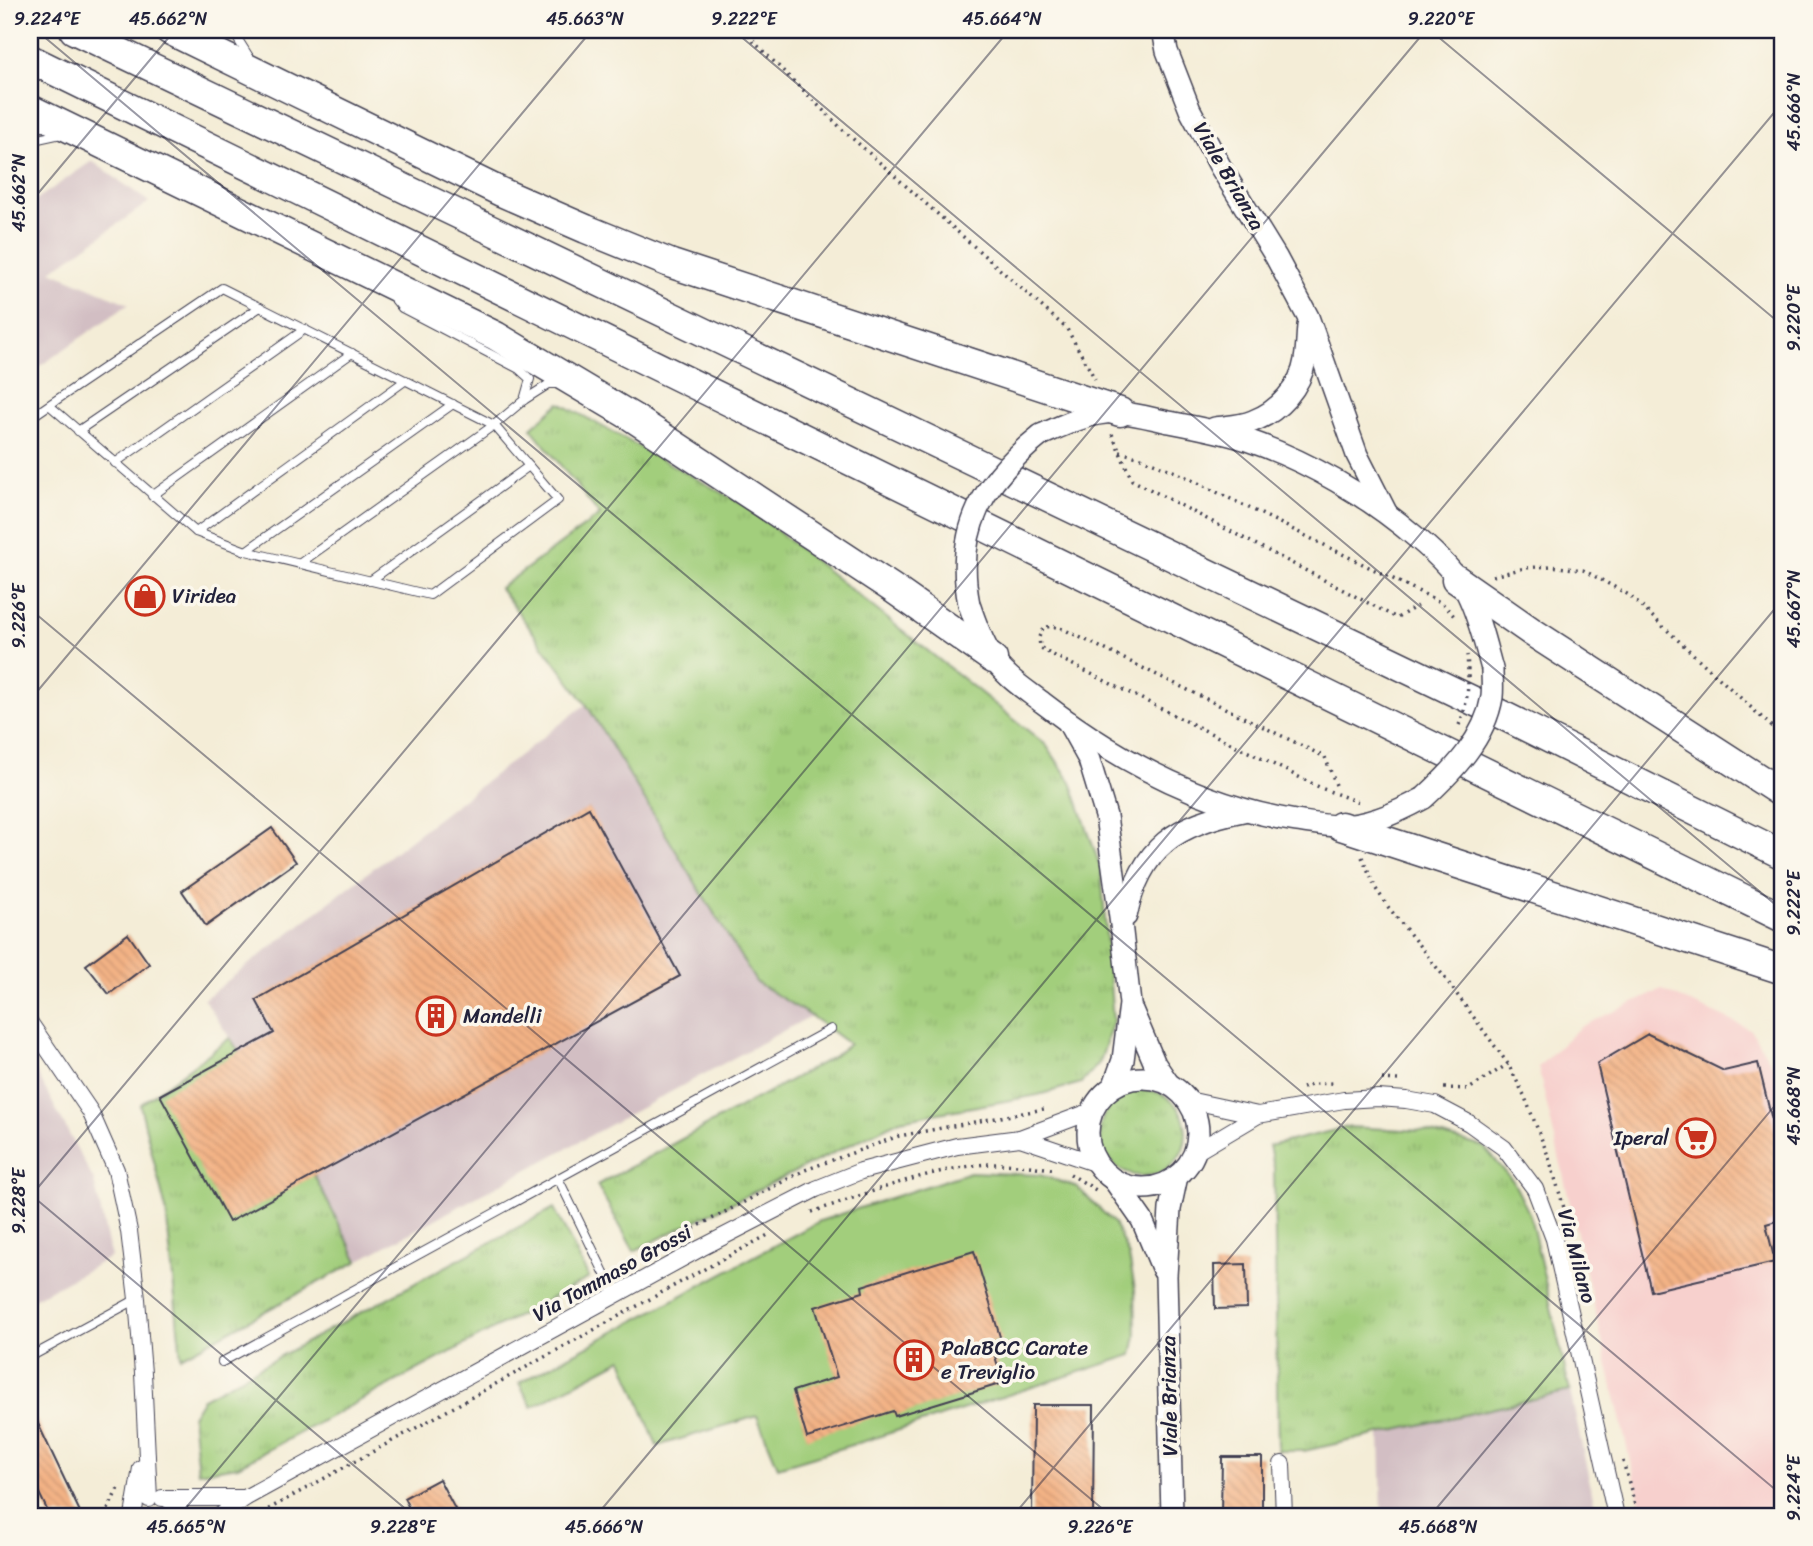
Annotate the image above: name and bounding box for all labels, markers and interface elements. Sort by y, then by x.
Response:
text: 9.224°E [14,3,81,35]
text: 45.662°N [129,3,208,35]
text: 45.663°N [546,3,625,35]
text: 9.222°E [711,3,778,35]
text: 45.664°N [962,3,1042,35]
text: 9.220°E [1408,3,1475,35]
text: 45.666°N [1778,72,1810,151]
street label: Viale Brianza [1182,114,1276,238]
text: 45.662°N [3,153,35,232]
text: 9.220°E [1778,284,1810,351]
text: 45.667°N [1778,569,1810,648]
shop icon: Viridea [124,575,166,617]
place label: Viridea [172,577,237,615]
text: 9.226°E [3,582,35,649]
text: 9.222°E [1778,869,1810,936]
building icon: Mandelli [415,995,457,1037]
place label: Mandelli [463,997,543,1035]
text: 45.668°N [1778,1066,1810,1146]
supermarket icon: Iperal [1675,1117,1717,1159]
place label: Iperal [1613,1119,1670,1157]
text: 9.228°E [3,1167,35,1234]
street label: Via Milano [1546,1204,1608,1308]
street label: Via Tommaso Grossi [525,1213,700,1333]
place label: PalaBCC Carate e Treviglio [941,1329,1088,1391]
street label: Viale Brianza [1149,1335,1189,1457]
building icon: PalaBCC Carate e Treviglio [893,1339,935,1381]
text: 9.224°E [1778,1454,1810,1521]
text: 45.665°N [146,1511,226,1543]
text: 9.228°E [370,1511,437,1543]
text: 45.666°N [565,1511,644,1543]
text: 9.226°E [1067,1511,1134,1543]
text: 45.668°N [1398,1511,1478,1543]

